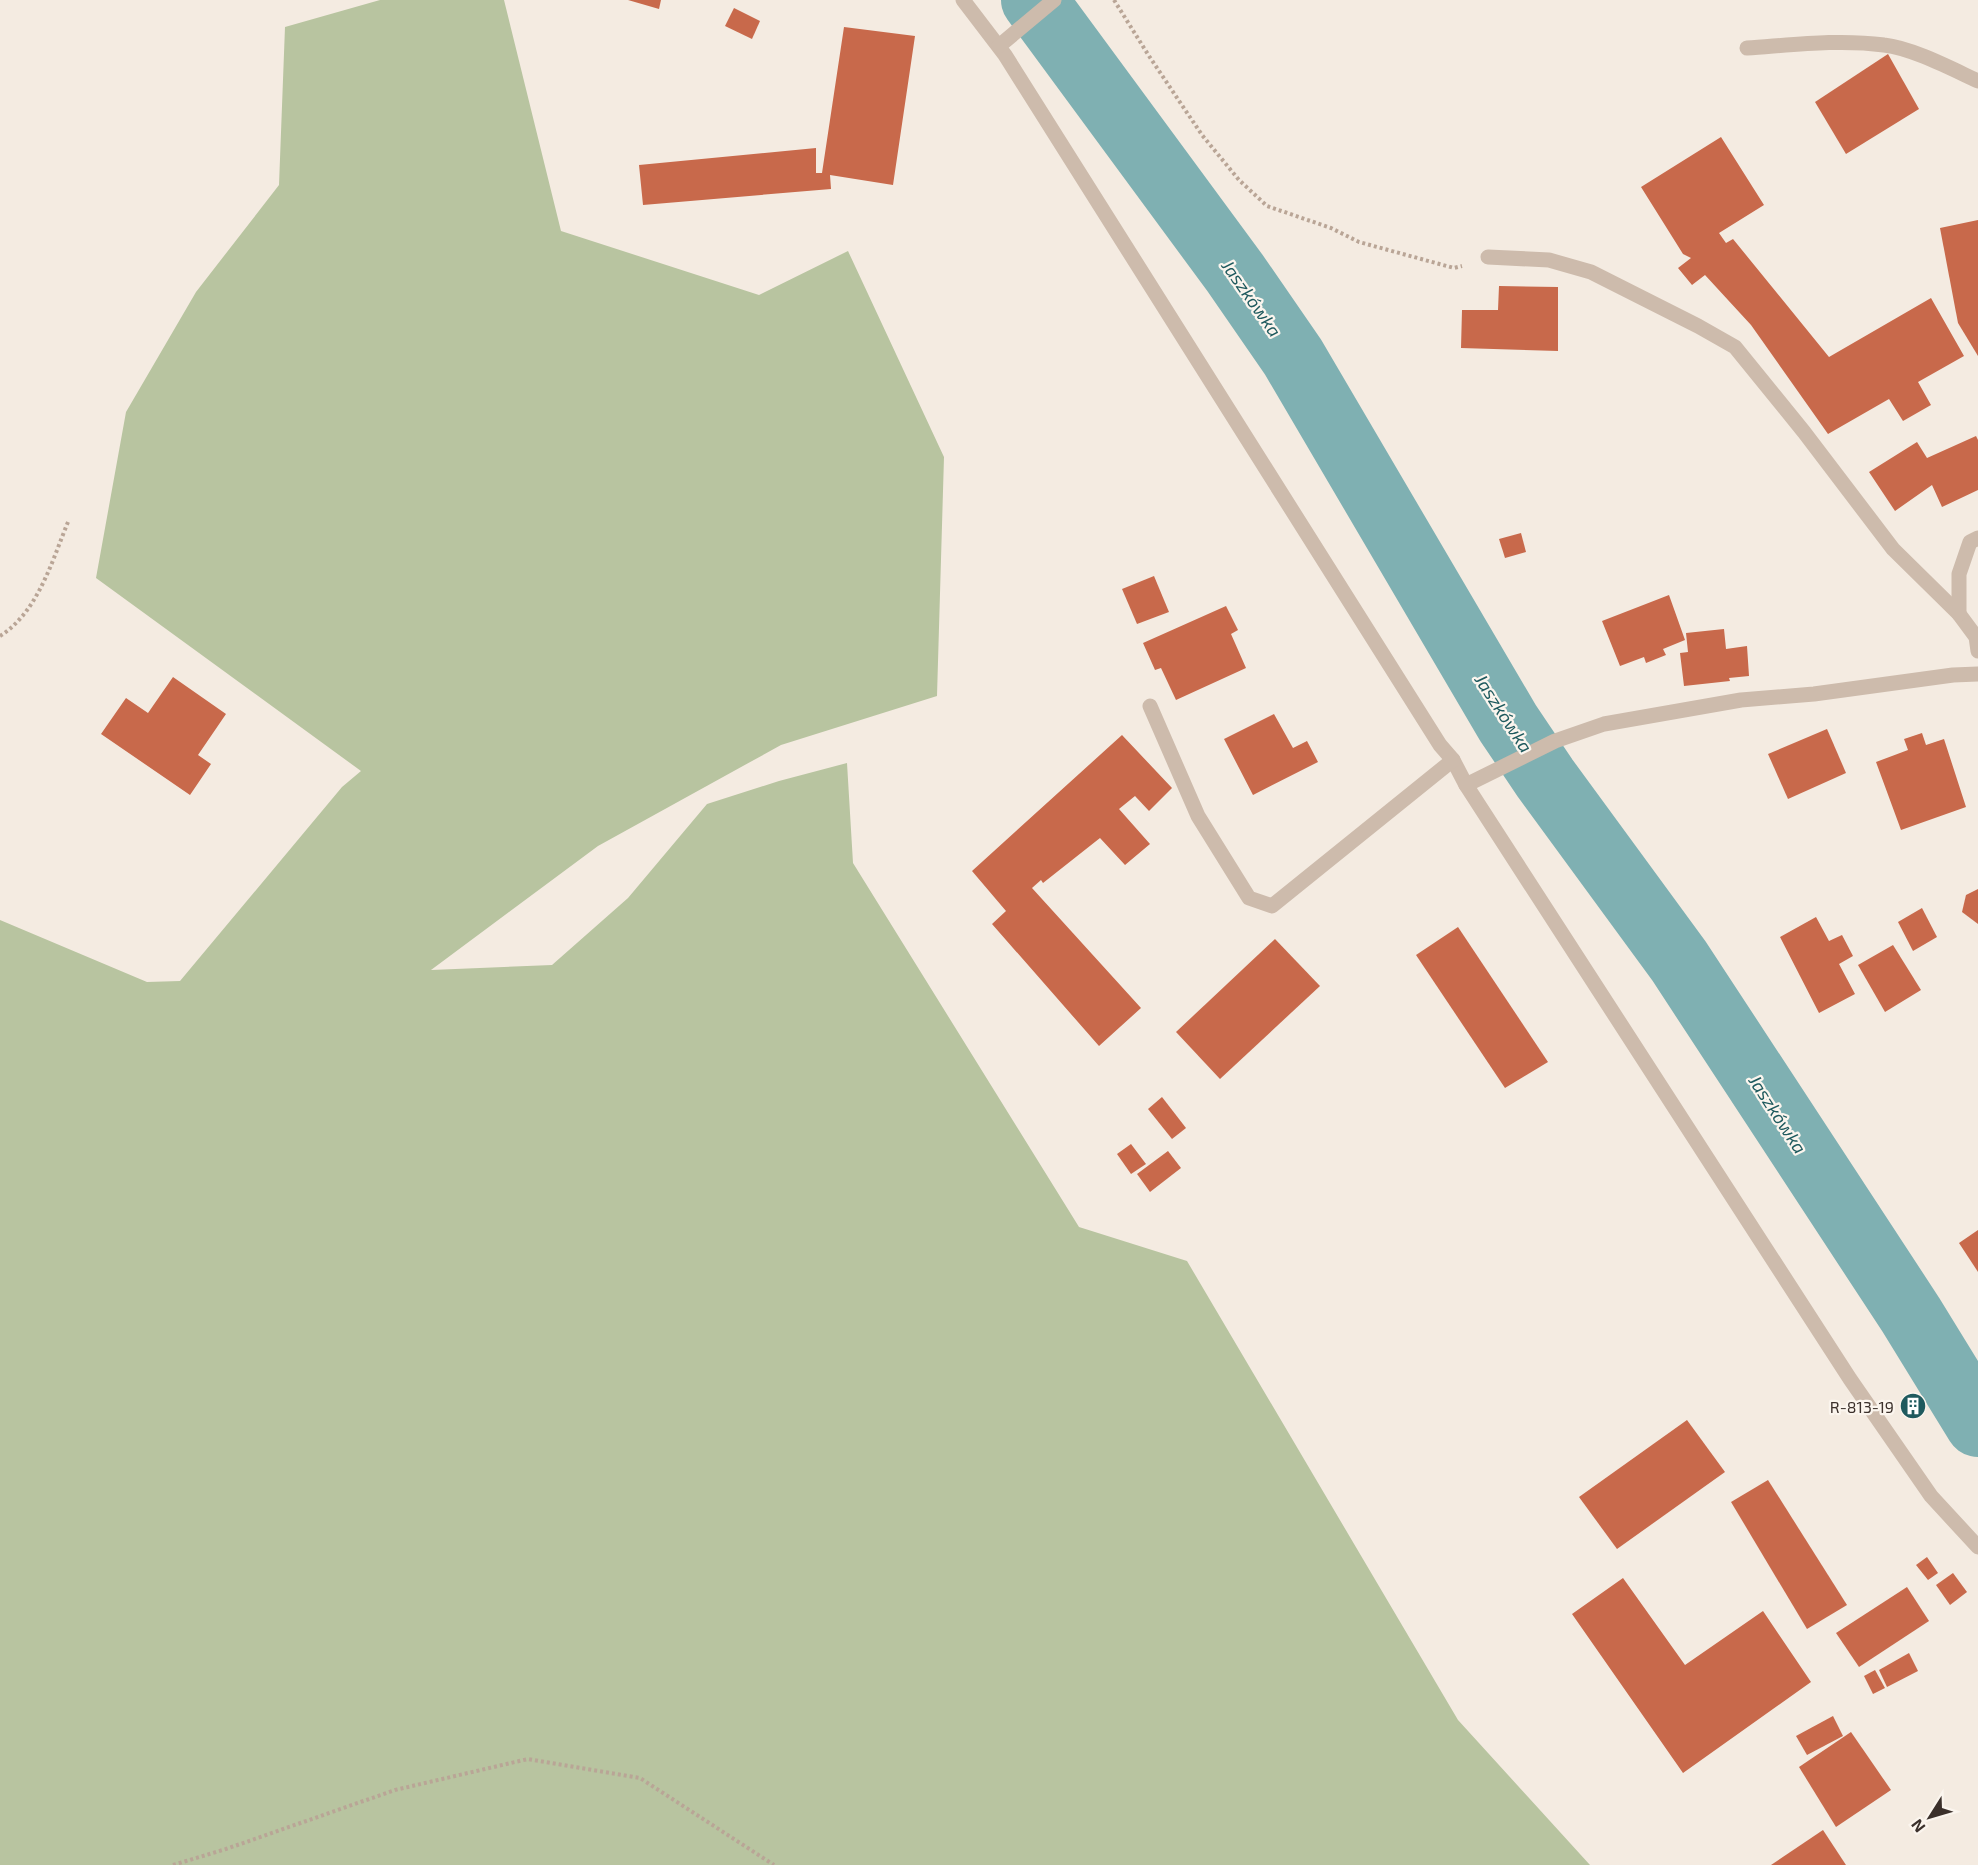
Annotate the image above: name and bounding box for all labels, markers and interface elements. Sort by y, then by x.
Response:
water label: Jaszkówka [1217,254,1286,341]
water label: Jaszkówka [1470,669,1537,756]
water label: Jaszkówka [1744,1070,1811,1157]
building icon: R-813-19 [1898,1391,1928,1421]
place label: R-813-19 [1830,1397,1894,1416]
north arrow [1900,1787,1960,1847]
text: N [1907,1816,1929,1837]

